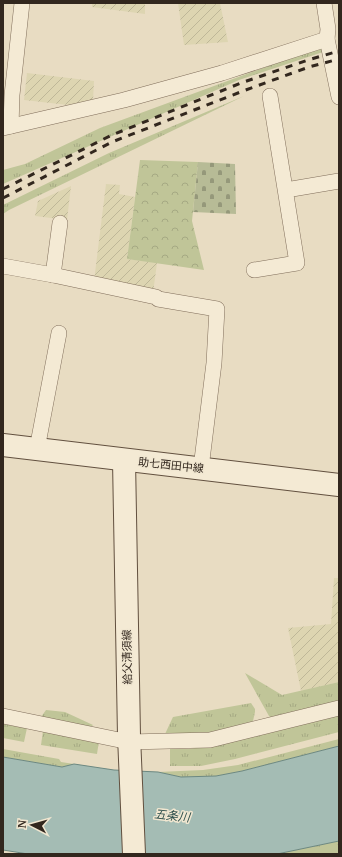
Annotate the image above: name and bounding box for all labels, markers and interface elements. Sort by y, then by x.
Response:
street label: 助七西田中線 [137,455,205,475]
street label: 給父清須線 [120,629,134,685]
north arrow [12,805,52,845]
water label: 五条川 [153,806,193,825]
text: N [15,818,30,829]

